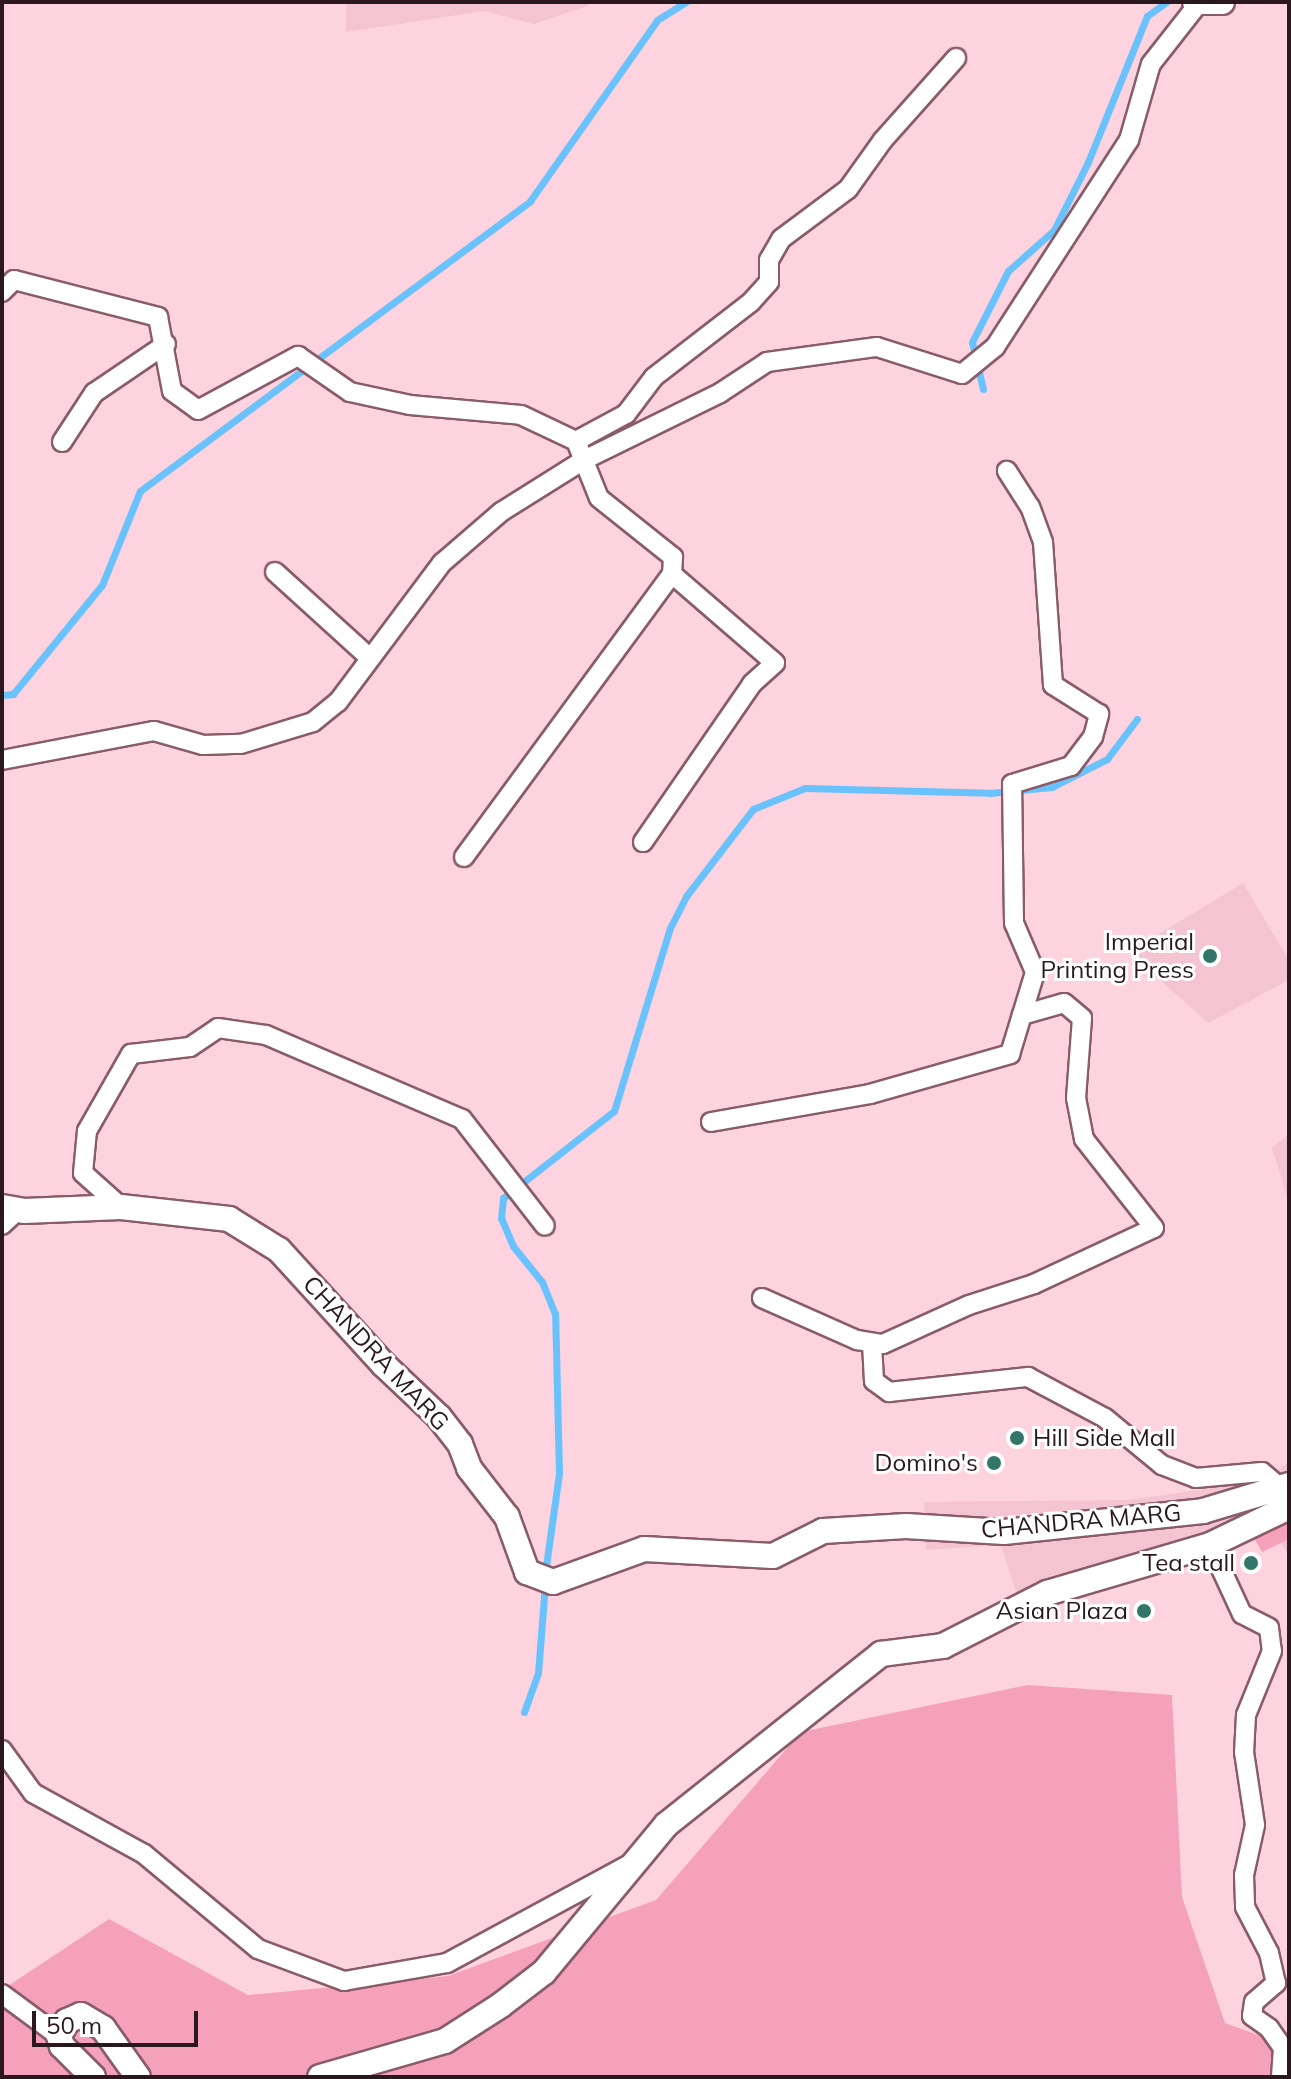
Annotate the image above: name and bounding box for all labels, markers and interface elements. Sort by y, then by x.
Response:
place label: Imperial Printing Press [1040,928,1194,984]
marker: Imperial Printing Press [1201,947,1219,965]
street label: CHANDRA MARG [297,1270,455,1436]
place label: Hill Side Mall [1033,1424,1176,1452]
marker: Hill Side Mall [1008,1429,1026,1447]
place label: Domino's [875,1449,978,1477]
marker: Domino's [985,1454,1003,1472]
street label: CHANDRA MARG [980,1498,1182,1544]
place label: Tea stall [1143,1549,1235,1577]
marker: Tea stall [1242,1554,1260,1572]
place label: Asian Plaza [996,1597,1128,1625]
marker: Asian Plaza [1135,1602,1153,1620]
scale bar [36,1995,202,2045]
text: 50 m [46,2010,102,2040]

